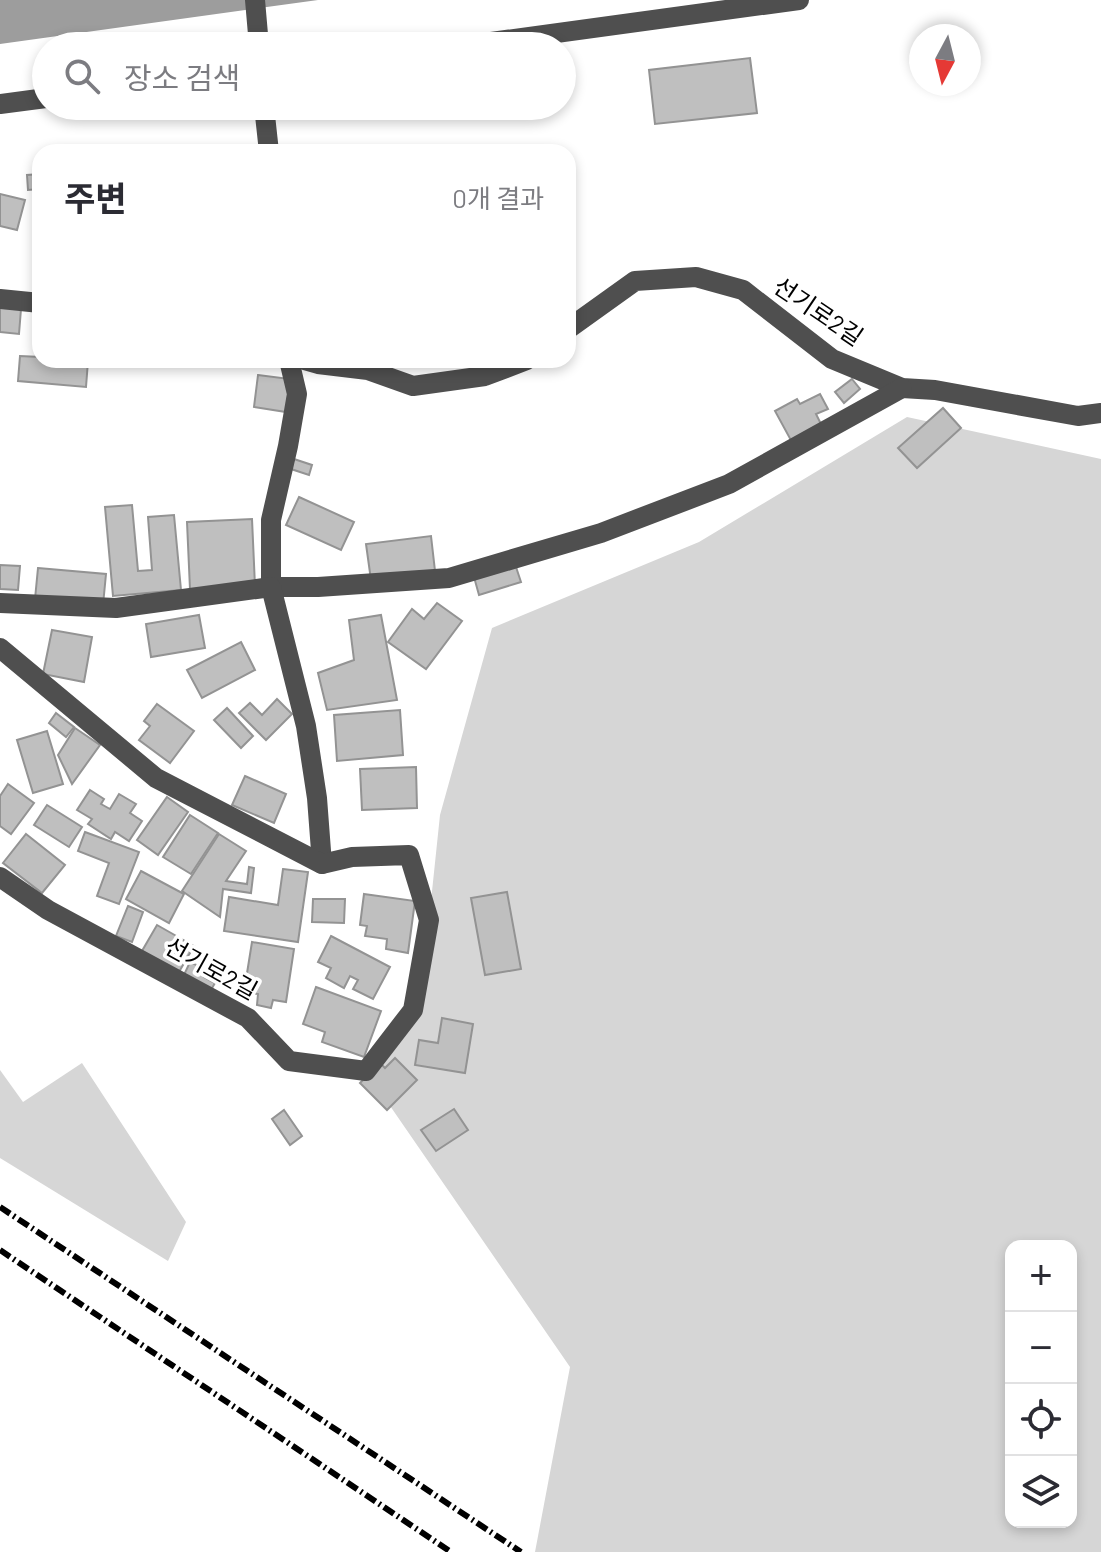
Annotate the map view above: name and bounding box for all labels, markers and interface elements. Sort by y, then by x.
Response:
north arrow [909,24,981,96]
search box [32,32,576,120]
icon: search [60,54,104,98]
text: 장소 검색 [124,59,240,95]
text: 주변 [64,177,127,218]
text: 0개 결과 [452,182,544,213]
street label: 선기로2길 [769,270,869,351]
street label: 선기로2길 [160,930,263,1005]
map controls [1005,1240,1077,1528]
button: + [1005,1240,1077,1312]
button: − [1005,1312,1077,1384]
button: locate [1005,1384,1077,1456]
button: layers [1005,1456,1077,1528]

